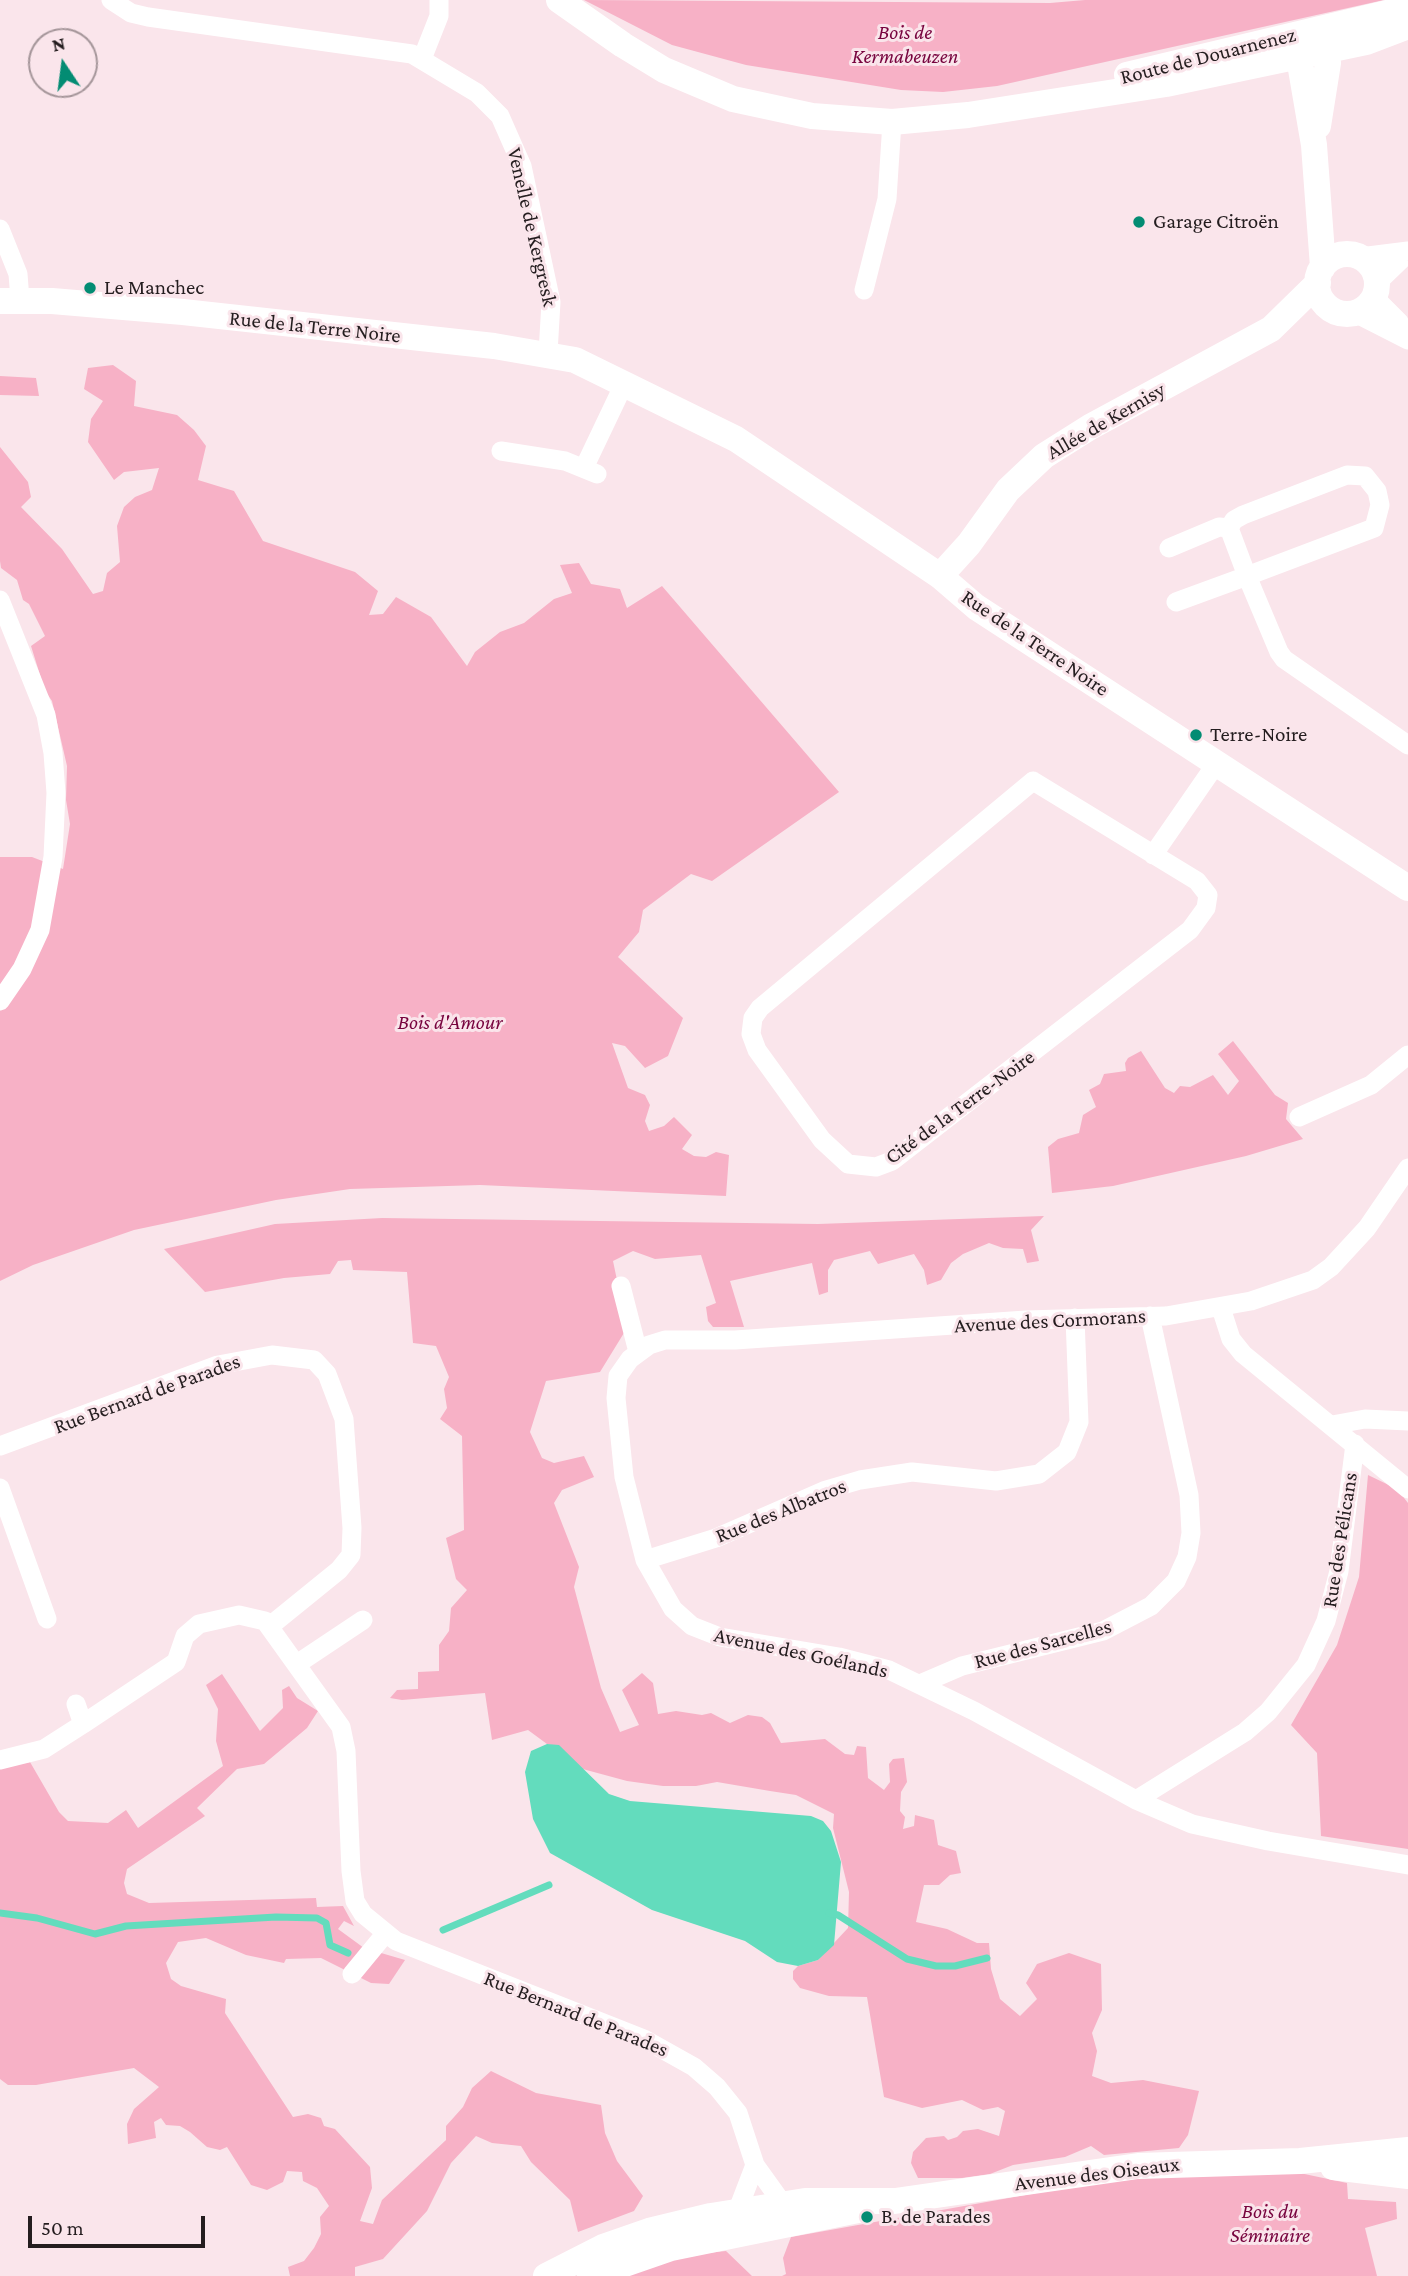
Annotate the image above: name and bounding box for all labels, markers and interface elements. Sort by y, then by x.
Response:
park label: Bois de Kermabeuzen [852,20,958,70]
street label: Route de Douarnenez [1118,22,1298,90]
north arrow [28,28,98,98]
text: N [50,32,67,56]
street label: Venelle de Kergresk [501,145,563,309]
place label: Garage Citroën [1153,209,1279,235]
marker: Garage Citroën [1131,214,1147,230]
place label: Le Manchec [104,275,204,301]
marker: Le Manchec [82,280,98,296]
street label: Rue de la Terre Noire [228,305,402,349]
street label: Allée de Kernisy [1042,377,1170,465]
street label: Rue de la Terre Noire [956,584,1114,702]
place label: Terre-Noire [1210,722,1307,748]
marker: Terre-Noire [1188,727,1204,743]
park label: Bois d'Amour [397,1010,503,1036]
street label: Cité de la Terre-Noire [880,1044,1040,1170]
street label: Avenue des Cormorans [953,1303,1147,1339]
street label: Rue Bernard de Parades [50,1349,244,1439]
street label: Rue des Pélicans [1317,1471,1363,1609]
street label: Rue des Albatros [712,1473,850,1549]
street label: Rue des Sarcelles [972,1614,1114,1674]
street label: Avenue des Goélands [712,1622,890,1684]
street label: Rue Bernard de Parades [480,1966,672,2062]
street label: Avenue des Oiseaux [1013,2151,1181,2197]
park label: Bois du Séminaire [1230,2199,1310,2249]
scale bar [32,2202,208,2246]
place label: B. de Parades [881,2204,991,2230]
marker: B. de Parades [859,2209,875,2225]
text: 50 m [41,2216,84,2240]

